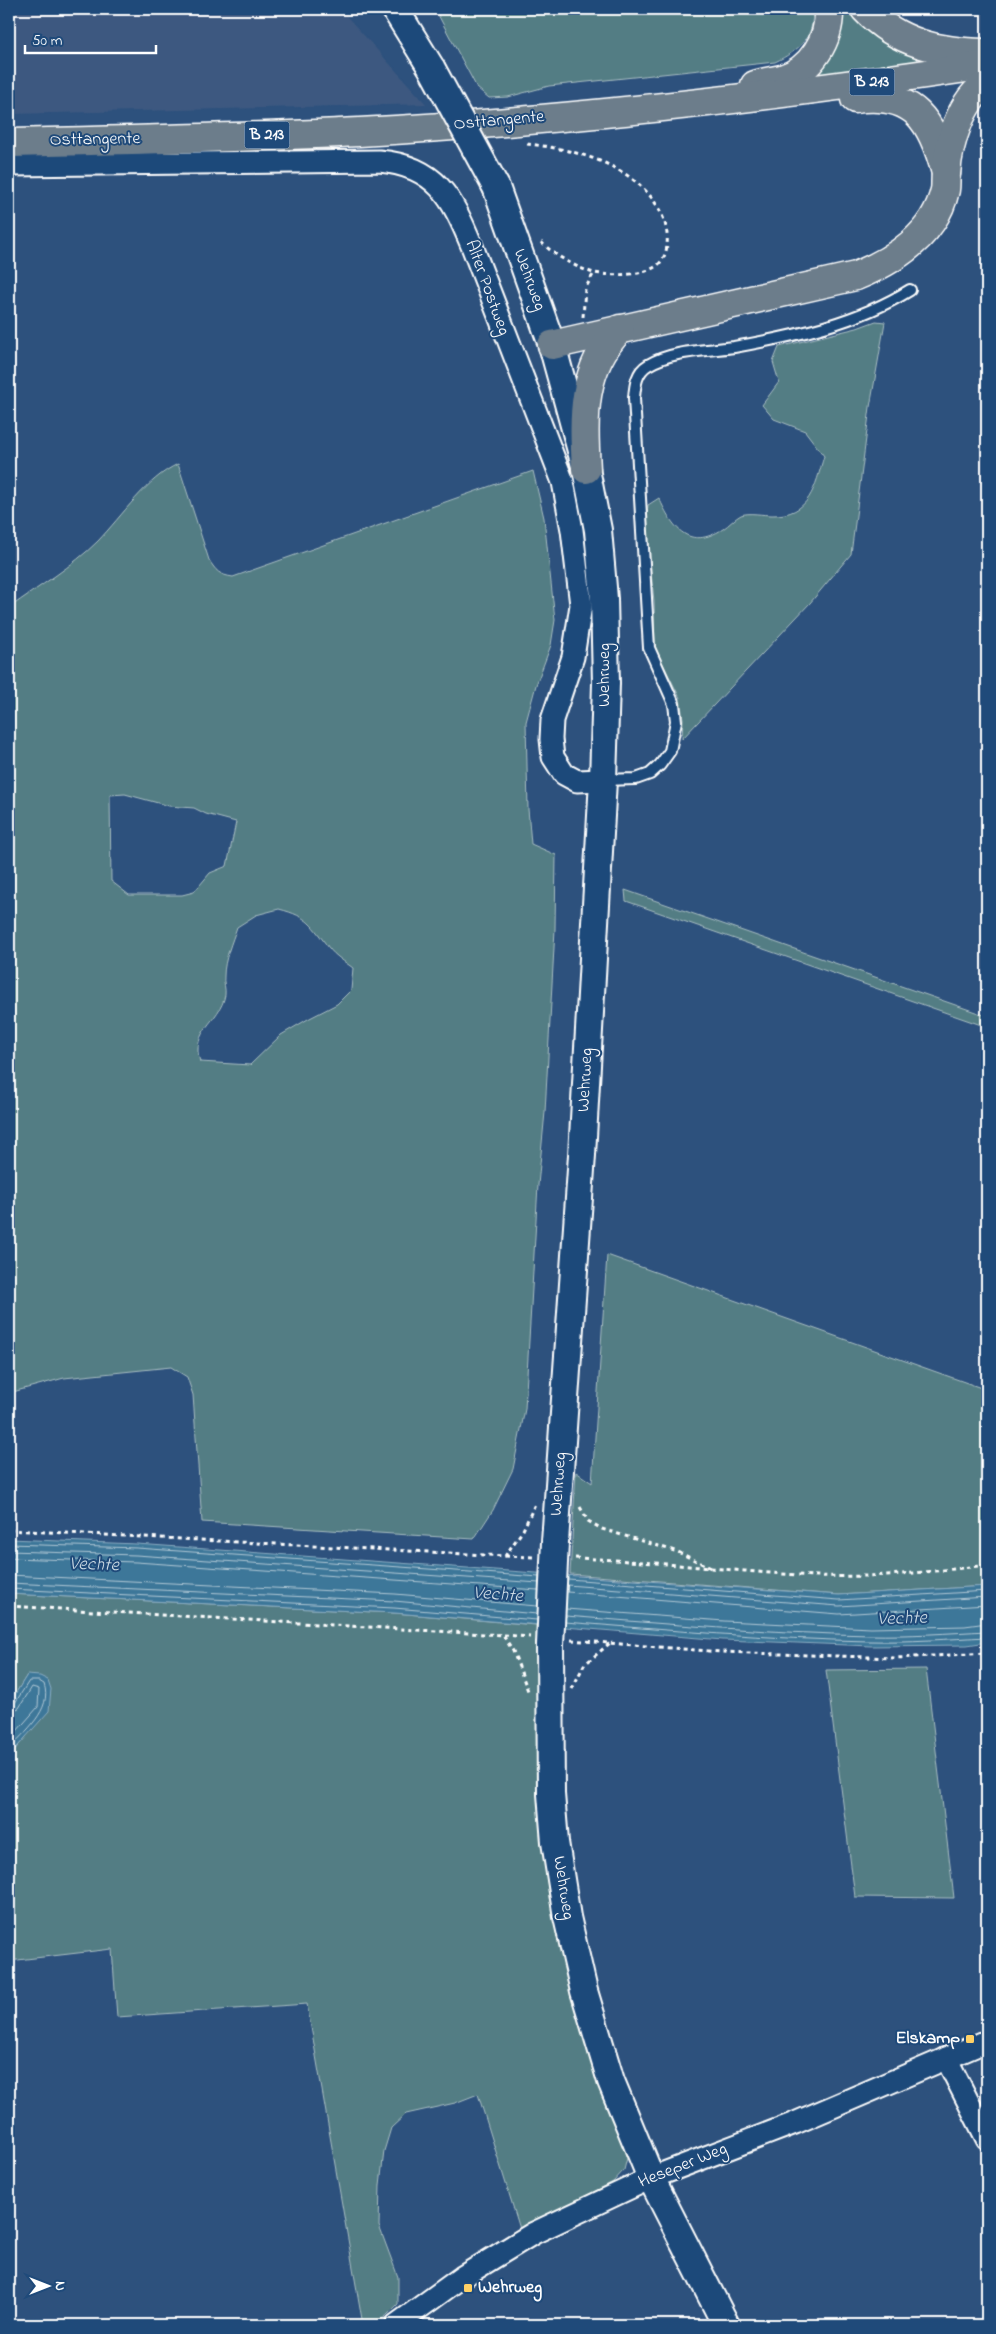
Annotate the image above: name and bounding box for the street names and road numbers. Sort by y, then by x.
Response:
road number: B 213 [850,68,894,95]
street label: Osttangente [453,104,546,139]
road number: B 213 [244,122,290,148]
street label: Osttangente [49,126,142,155]
street label: Alter Postweg [457,236,516,340]
street label: Wehrweg [505,245,552,315]
street label: Wehrweg [592,643,619,707]
street label: Wehrweg [571,1047,602,1113]
street label: Wehrweg [544,1451,575,1517]
street label: Wehrweg [544,1854,581,1922]
street label: Heseper Weg [635,2136,732,2197]

